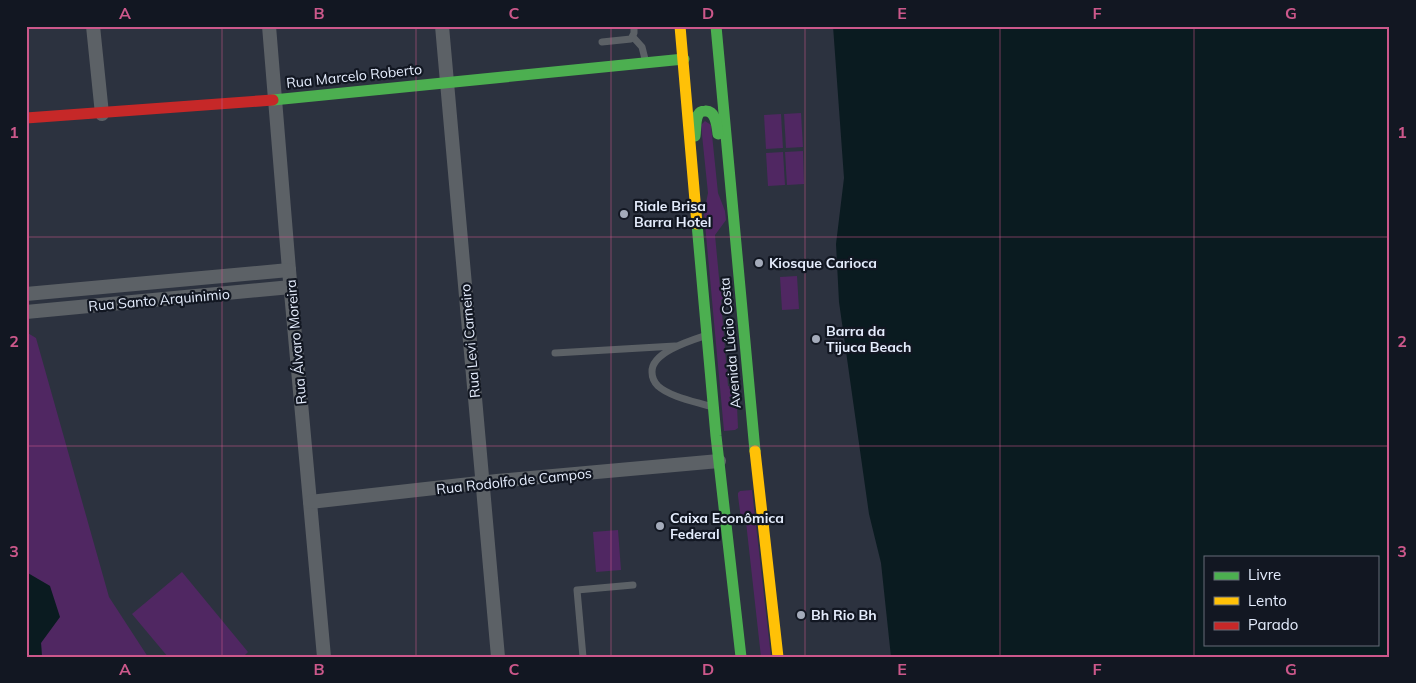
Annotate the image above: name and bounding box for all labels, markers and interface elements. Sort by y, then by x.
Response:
text: A [119,3,131,23]
text: B [313,3,325,23]
text: C [509,3,520,23]
text: D [702,3,714,23]
text: E [897,3,907,23]
text: F [1092,3,1102,23]
text: G [1285,3,1297,23]
street label: Rua Marcelo Roberto [285,60,423,92]
text: 1 [9,122,19,142]
text: 1 [1397,122,1407,142]
place label: Riale Brisa Barra Hotel [634,197,711,231]
marker: Riale Brisa Barra Hotel [618,208,630,220]
place label: Kiosque Carioca [769,254,877,272]
marker: Kiosque Carioca [753,257,765,269]
street label: Avenida Lúcio Costa [715,277,745,409]
street label: Rua Álvaro Moreira [282,279,310,405]
street label: Rua Levi Carneiro [456,283,484,399]
street label: Rua Santo Arquinimio [88,285,230,315]
place label: Barra da Tijuca Beach [826,322,911,356]
text: 2 [9,331,19,351]
text: 2 [1397,331,1407,351]
marker: Barra da Tijuca Beach [810,333,822,345]
street label: Rua Rodolfo de Campos [435,464,593,498]
place label: Caixa Econômica Federal [670,509,784,543]
marker: Caixa Econômica Federal [654,520,666,532]
text: 3 [9,541,19,561]
text: 3 [1397,541,1407,561]
legend [1204,556,1378,646]
text: Livre [1248,565,1281,584]
text: Lento [1248,591,1287,610]
place label: Bh Rio Bh [811,606,877,624]
marker: Bh Rio Bh [795,609,807,621]
text: Parado [1248,615,1298,634]
text: A [119,659,131,679]
text: B [313,659,325,679]
text: C [509,659,520,679]
text: D [702,659,714,679]
text: E [897,659,907,679]
text: F [1092,659,1102,679]
text: G [1285,659,1297,679]

